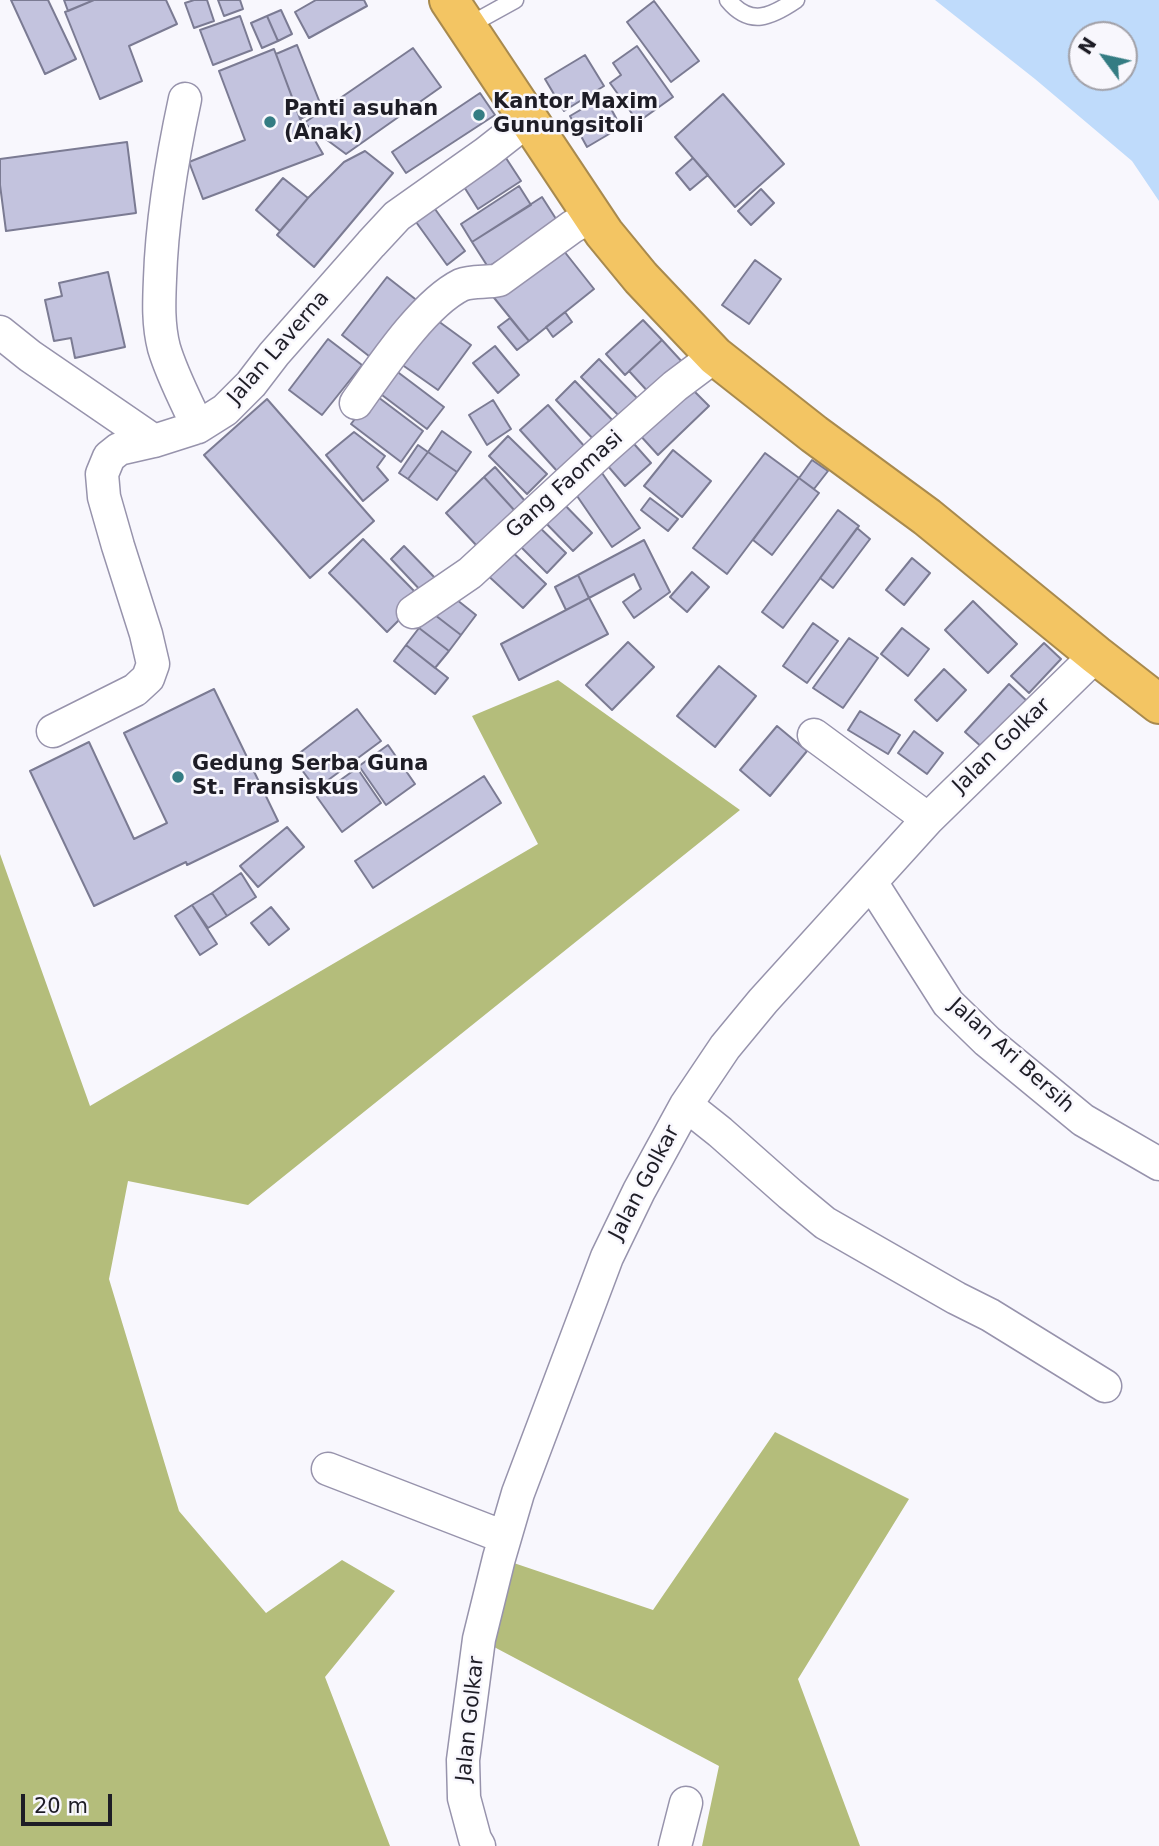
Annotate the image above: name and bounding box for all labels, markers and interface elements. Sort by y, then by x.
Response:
north arrow [1068,21,1138,91]
text: N [1074,33,1101,58]
place label: Kantor Maxim Gunungsitoli [493,90,658,140]
place label: Panti asuhan (Anak) [284,97,438,147]
marker: Kantor Maxim Gunungsitoli [471,107,487,123]
marker: Panti asuhan (Anak) [262,114,278,130]
street label: Jalan Laverna [223,286,335,410]
street label: Gang Faomasi [501,426,629,544]
street label: Jalan Golkar [948,693,1056,799]
place label: Gedung Serba Guna St. Fransiskus [192,752,428,802]
marker: Gedung Serba Guna St. Fransiskus [170,769,186,785]
street label: Jalan Ari Bersih [943,993,1079,1119]
street label: Jalan Golkar [604,1121,686,1245]
street label: Jalan Golkar [452,1655,490,1783]
scale bar [24,1780,116,1824]
text: 20 m [34,1794,88,1818]

